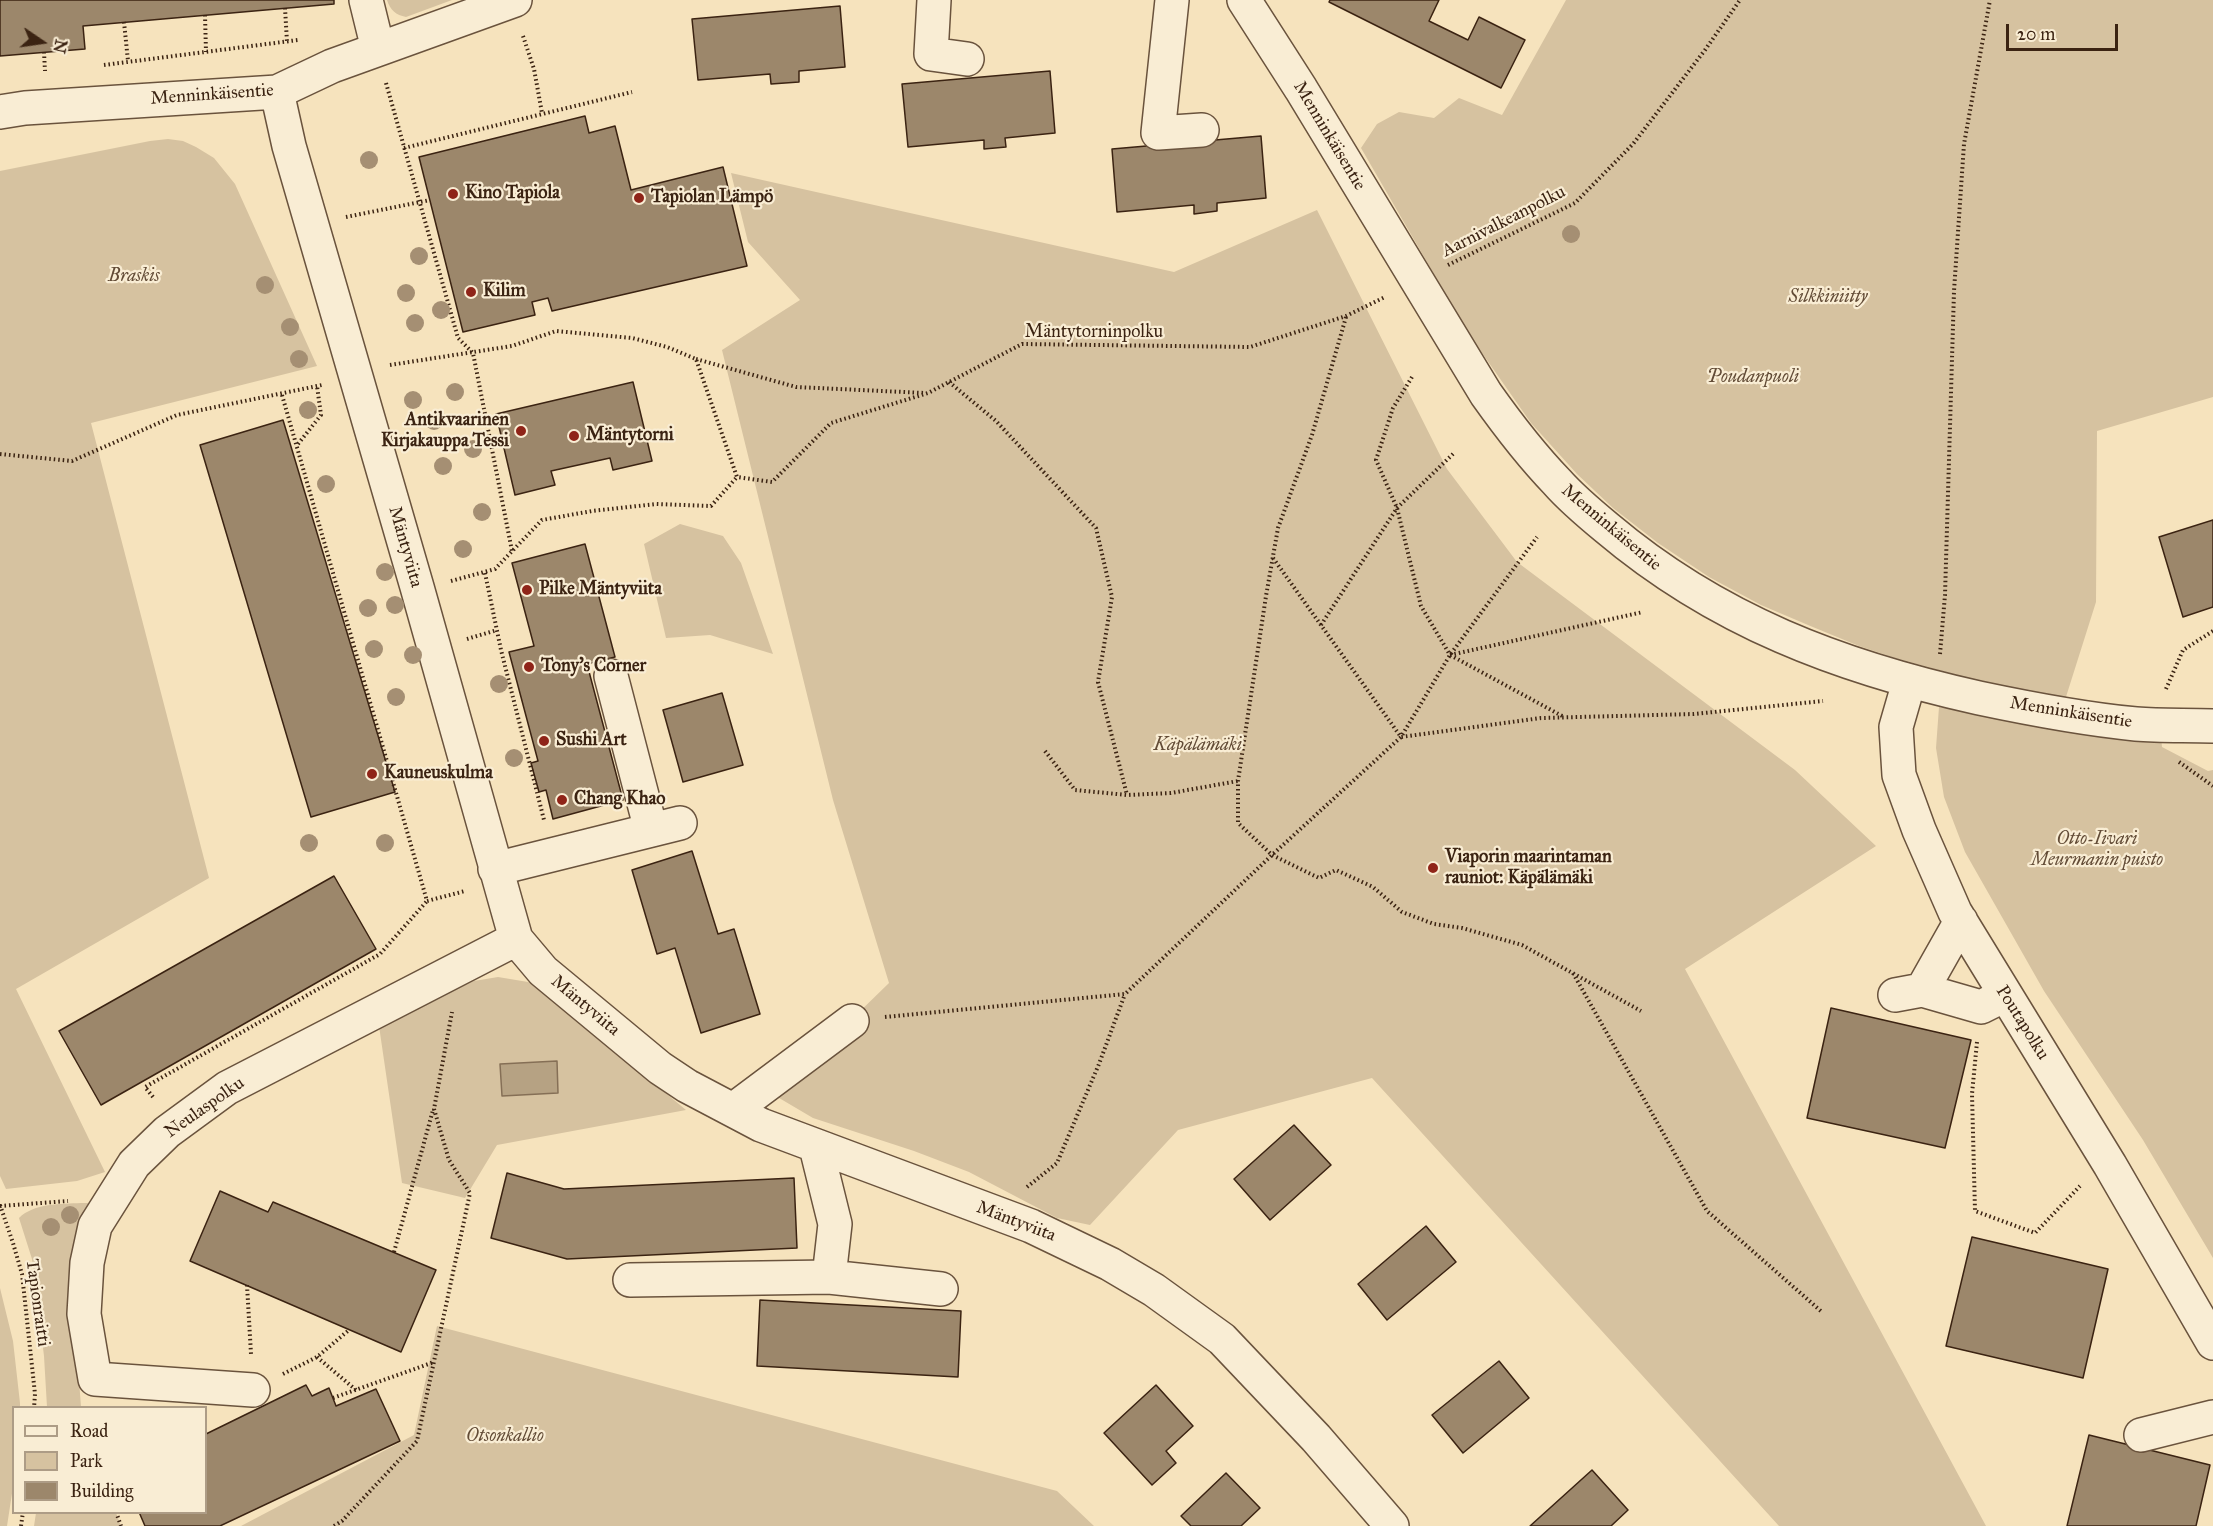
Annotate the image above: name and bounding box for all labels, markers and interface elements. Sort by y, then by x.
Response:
north arrow [12,12,72,72]
scale bar [2009,12,2122,50]
text: 20 m [2017,23,2055,45]
text: N [49,37,71,55]
street label: Menninkäisentie [1288,78,1370,194]
street label: Menninkäisentie [150,80,274,110]
street label: Aarnivalkeanpolku [1438,181,1570,263]
place label: Kino Tapiola [465,183,560,205]
marker: Kino Tapiola [446,187,460,201]
place label: Tapiolan Lämpö [651,187,773,209]
marker: Tapiolan Lämpö [632,191,646,205]
park label: Braskis [108,266,160,288]
place label: Kilim [483,281,526,303]
marker: Kilim [464,285,478,299]
park label: Silkkiniitty [1789,287,1867,309]
street label: Mäntytorninpolku [1025,322,1163,344]
park label: Poudanpuoli [1707,367,1799,389]
place label: Antikvaarinen Kirjakauppa Tessi [381,410,509,452]
marker: Antikvaarinen Kirjakauppa Tessi [514,424,528,438]
place label: Mäntytorni [586,425,674,447]
marker: Mäntytorni [567,429,581,443]
street label: Menninkäisentie [1557,480,1665,576]
street label: Mäntyviita [383,504,427,590]
place label: Pilke Mäntyviita [539,579,662,601]
marker: Pilke Mäntyviita [520,583,534,597]
place label: Tony's Corner [541,656,646,678]
marker: Tony's Corner [522,660,536,674]
street label: Menninkäisentie [2008,693,2134,733]
place label: Sushi Art [556,730,627,752]
marker: Sushi Art [537,734,551,748]
park label: Käpälämäki [1154,735,1242,757]
place label: Kauneuskulma [384,763,493,785]
marker: Kauneuskulma [365,767,379,781]
place label: Chang Khao [574,789,665,811]
marker: Chang Khao [555,793,569,807]
park label: Otto-Iivari Meurmanin puisto [2031,829,2163,872]
place label: Viaporin maarintaman rauniot: Käpälämäki [1445,847,1612,890]
marker: Viaporin maarintaman rauniot: Käpälämäki [1426,861,1440,875]
street label: Mäntyviita [546,971,624,1041]
street label: Poutapolku [1991,982,2053,1064]
street label: Neulaspolku [161,1073,249,1143]
street label: Mäntyviita [973,1197,1059,1247]
street label: Tapionraitti [20,1258,54,1348]
legend [12,1406,207,1514]
text: Road [70,1420,108,1442]
park label: Otsonkallio [466,1426,544,1448]
text: Park [70,1450,103,1472]
text: Building [70,1480,133,1502]

